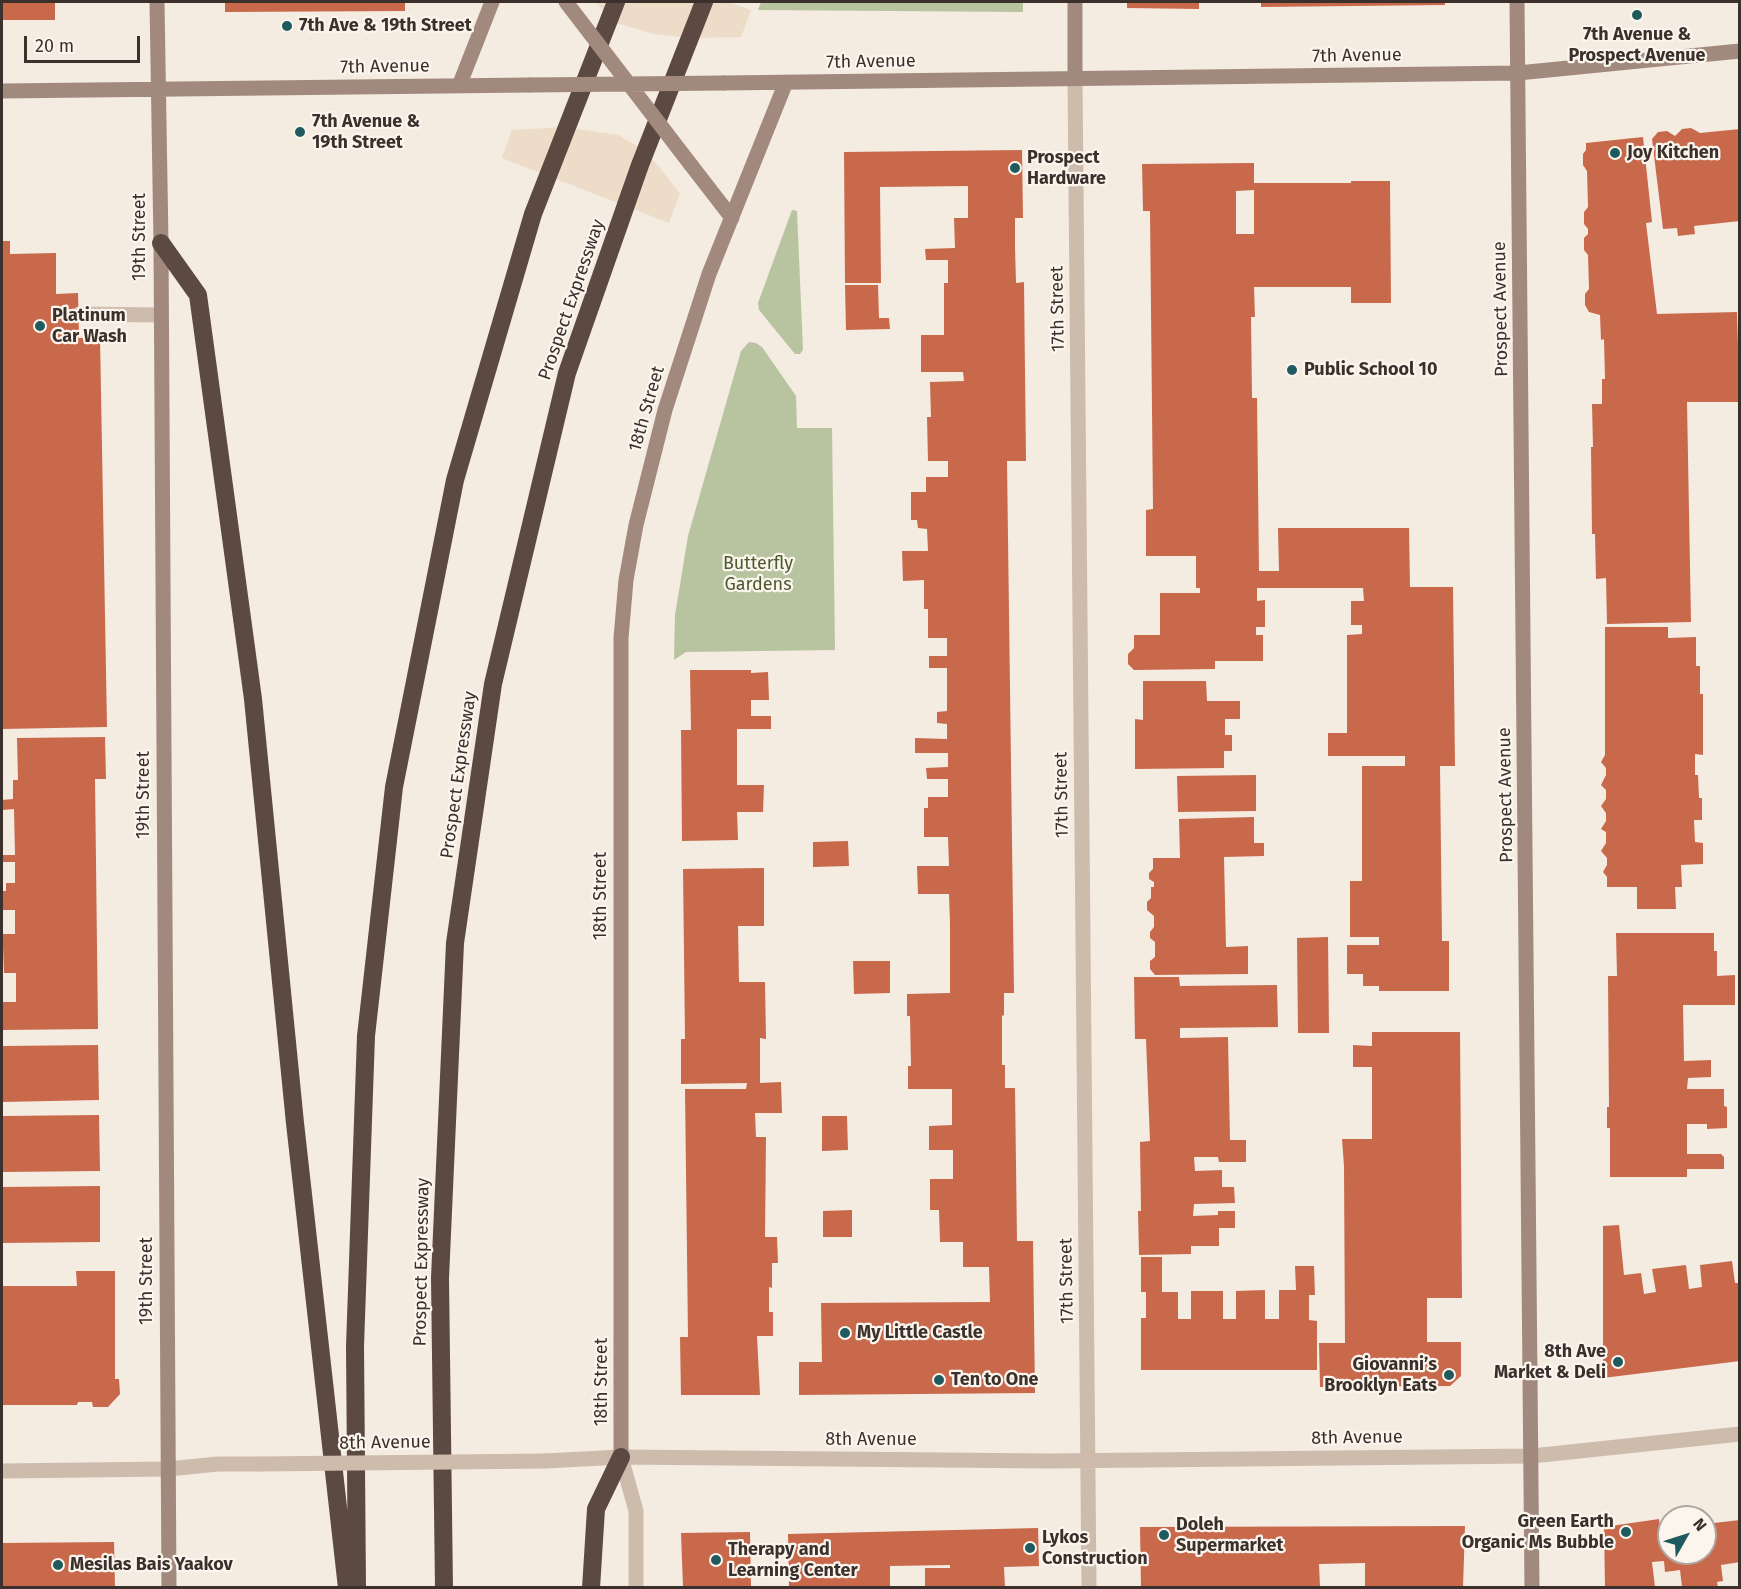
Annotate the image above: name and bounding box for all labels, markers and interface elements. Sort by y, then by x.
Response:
marker: 7th Avenue & Prospect Avenue [1630,8,1644,22]
place label: 7th Ave & 19th Street [299,15,472,37]
marker: 7th Ave & 19th Street [280,19,294,33]
scale bar [27,24,142,62]
place label: 7th Avenue & Prospect Avenue [1568,24,1706,66]
text: 20 m [35,35,74,57]
street label: 7th Avenue [1312,44,1402,68]
street label: 7th Avenue [826,50,916,74]
street label: 7th Avenue [340,55,430,79]
place label: 7th Avenue & 19th Street [312,111,420,154]
marker: 7th Avenue & 19th Street [293,125,307,139]
place label: Joy Kitchen [1627,142,1719,164]
marker: Joy Kitchen [1608,146,1622,160]
place label: Prospect Hardware [1027,147,1106,190]
marker: Prospect Hardware [1008,161,1022,175]
street label: 19th Street [129,193,151,281]
street label: Prospect Expressway [534,217,610,383]
street label: Prospect Avenue [1489,241,1513,377]
street label: 17th Street [1046,266,1070,352]
place label: Platinum Car Wash [52,305,127,348]
marker: Platinum Car Wash [33,319,47,333]
place label: Public School 10 [1304,359,1438,381]
marker: Public School 10 [1285,363,1299,377]
street label: 18th Street [624,364,670,454]
park label: Butterfly Gardens [723,553,793,596]
street label: Prospect Expressway [437,690,481,860]
street label: Prospect Avenue [1494,727,1518,863]
street label: 19th Street [133,751,155,839]
street label: 17th Street [1050,752,1074,838]
street label: 18th Street [590,852,612,940]
street label: Prospect Expressway [410,1178,434,1346]
street label: 19th Street [136,1237,158,1325]
street label: 17th Street [1055,1238,1079,1324]
place label: My Little Castle [857,1322,983,1344]
marker: My Little Castle [838,1326,852,1340]
street label: 18th Street [591,1338,613,1426]
place label: 8th Ave Market & Deli [1494,1341,1606,1384]
place label: Giovanni’s Brooklyn Eats [1324,1354,1437,1396]
marker: 8th Ave Market & Deli [1611,1355,1625,1369]
marker: Giovanni’s Brooklyn Eats [1442,1368,1456,1382]
place label: Ten to One [951,1369,1038,1391]
marker: Ten to One [932,1373,946,1387]
street label: 8th Avenue [1311,1426,1403,1450]
street label: 8th Avenue [825,1429,917,1451]
street label: 8th Avenue [339,1431,431,1455]
north arrow [1657,1505,1717,1565]
place label: Green Earth Organic Ms Bubble [1462,1511,1614,1553]
place label: Doleh Supermarket [1176,1514,1283,1556]
text: N [1689,1515,1711,1535]
marker: Green Earth Organic Ms Bubble [1619,1525,1633,1539]
place label: Lykos Construction [1042,1527,1148,1570]
marker: Doleh Supermarket [1157,1528,1171,1542]
place label: Therapy and Learning Center [728,1539,858,1582]
marker: Lykos Construction [1023,1541,1037,1555]
marker: Therapy and Learning Center [709,1553,723,1567]
place label: Mesilas Bais Yaakov [70,1554,233,1576]
marker: Mesilas Bais Yaakov [51,1558,65,1572]

